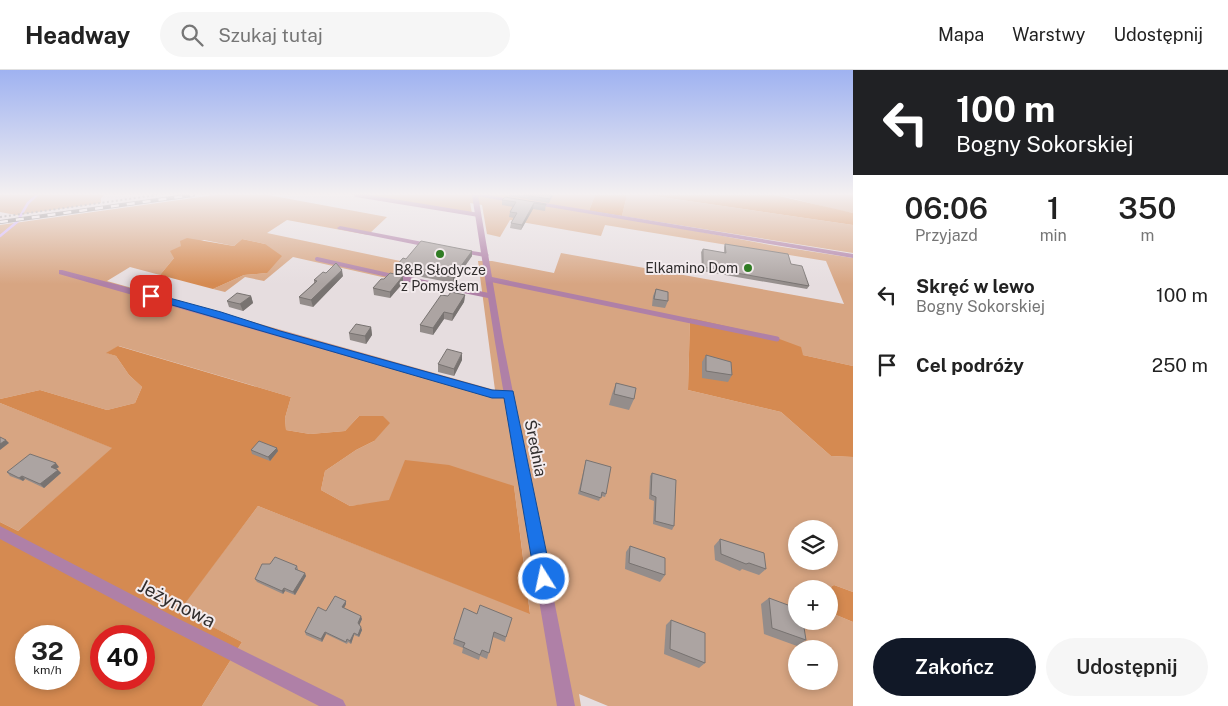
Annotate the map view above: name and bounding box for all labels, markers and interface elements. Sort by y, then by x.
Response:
search box [160,12,510,57]
text: Headway [25,21,130,49]
icon: search [178,21,206,49]
text: Szukaj tutaj [218,24,323,46]
text: Mapa [938,24,984,45]
text: Warstwy [1012,24,1085,45]
text: Udostępnij [1113,24,1203,45]
text: 100 m [956,89,1055,130]
icon: left [873,90,938,155]
text: Bogny Sokorskiej [956,131,1133,157]
text: 06:06 [905,190,988,226]
text: 1 [1047,190,1059,226]
text: 350 [1118,190,1176,226]
text: Przyjazd [915,226,978,245]
text: min [1040,226,1067,245]
text: m [1140,226,1154,245]
marker: B&B Słodycze z Pomysłem [434,248,446,260]
place label: Elkamino Dom [645,260,738,276]
place label: B&B Słodycze z Pomysłem [394,262,486,294]
marker: Elkamino Dom [742,262,754,274]
pin [130,275,172,317]
text: Skręć w lewo [916,275,1035,297]
icon: left [873,281,901,309]
icon: arrive [137,282,165,310]
text: 100 m [1156,284,1208,306]
text: Bogny Sokorskiej [916,297,1045,316]
icon: arrive [873,351,901,379]
text: Cel podróży [916,354,1024,376]
text: 250 m [1152,354,1208,376]
street label: Średnia [521,418,551,478]
map controls [788,520,838,690]
button: layers [788,520,838,570]
position arrow [517,552,569,604]
street label: Jeżynowa [135,574,219,632]
button: + [788,580,838,630]
speed limit sign: 40 [90,625,155,690]
text: 32 [31,636,64,666]
button: Zakończ [873,638,1036,696]
button: Udostępnij [1046,638,1208,696]
button: − [788,640,838,690]
text: km/h [33,663,62,677]

